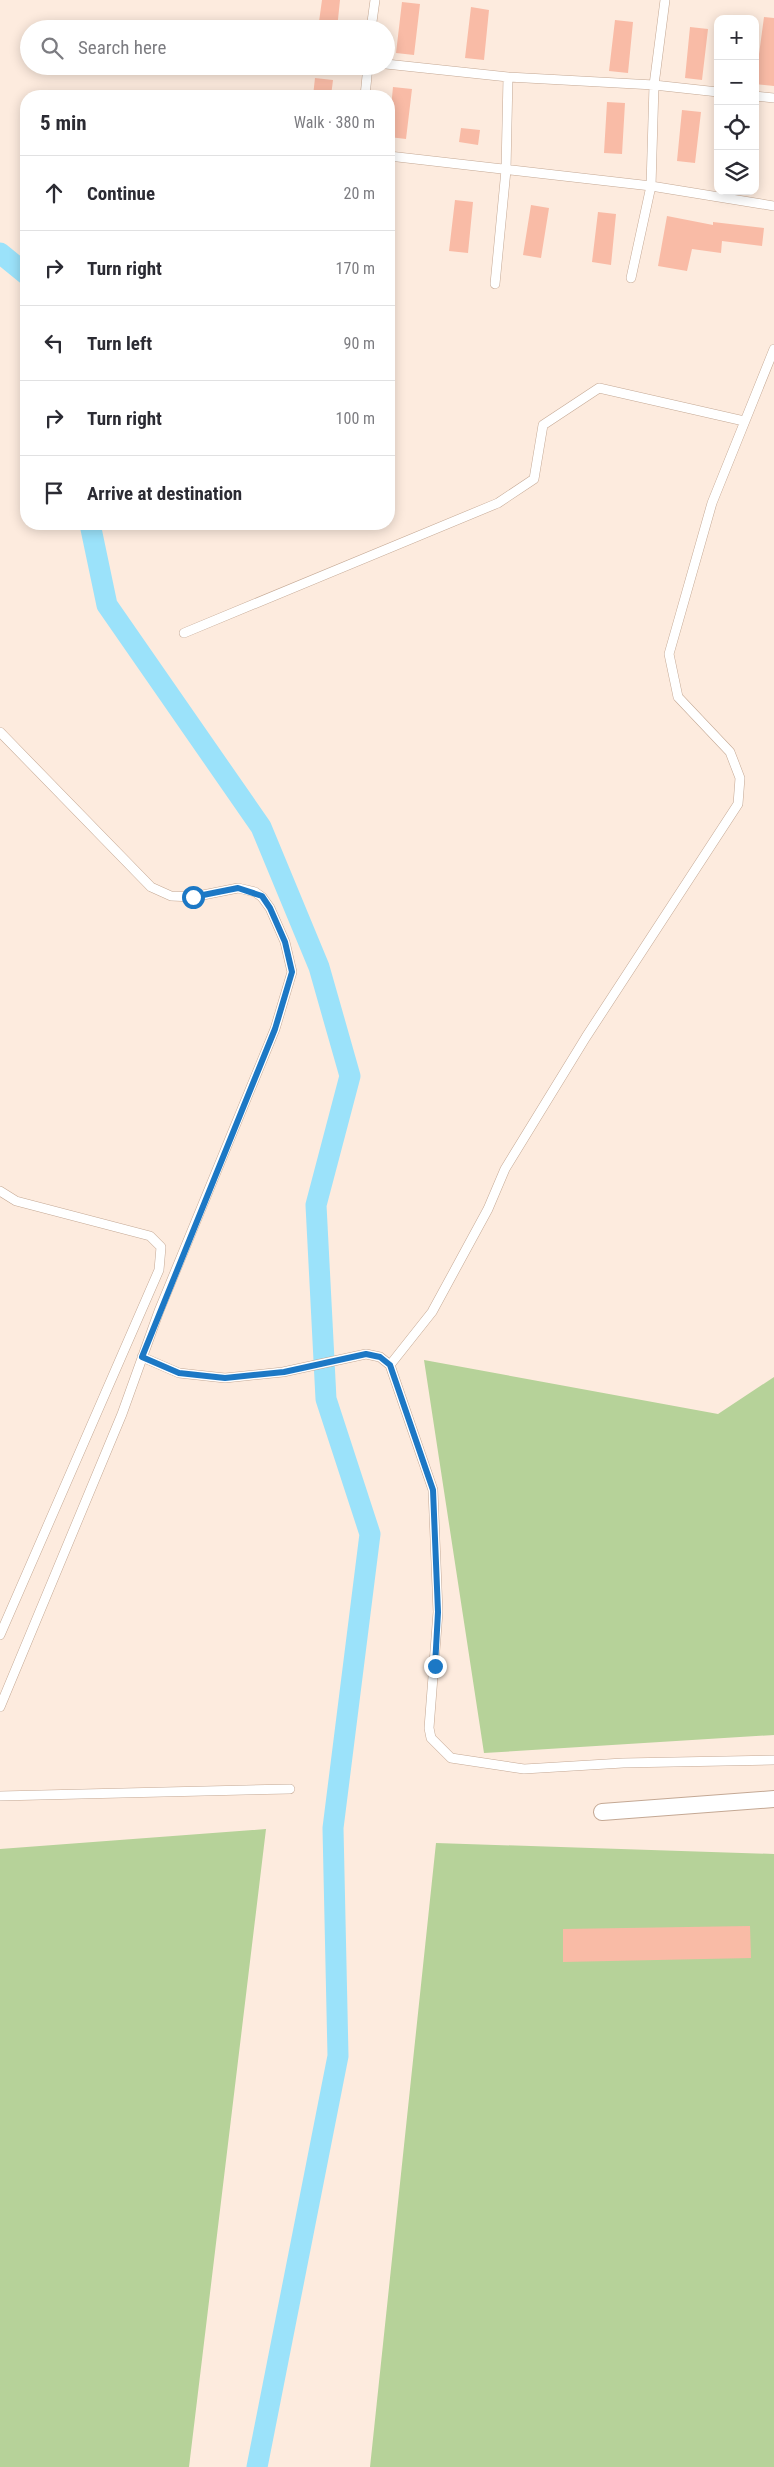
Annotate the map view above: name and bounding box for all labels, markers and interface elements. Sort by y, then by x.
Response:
map controls [714,15,759,195]
button: + [714,15,759,60]
search box [20,20,395,75]
icon: search [38,34,66,62]
text: Search here [78,36,166,59]
button: − [714,60,759,105]
button: locate [714,105,759,150]
text: 5 min [40,111,87,135]
text: Walk · 380 m [294,113,375,132]
button: layers [714,150,759,195]
icon: ahead [40,179,68,207]
text: Continue [87,182,155,205]
text: 20 m [343,184,375,203]
icon: right [40,254,68,282]
text: Turn right [87,257,162,280]
text: 170 m [336,259,375,278]
icon: left [40,329,68,357]
text: Turn left [87,332,152,355]
text: 90 m [343,334,375,353]
icon: right [40,404,68,432]
text: Turn right [87,407,162,430]
text: 100 m [336,409,375,428]
icon: arrive [40,479,68,507]
text: Arrive at destination [87,482,242,505]
route start [182,886,205,909]
route end [424,1655,447,1678]

